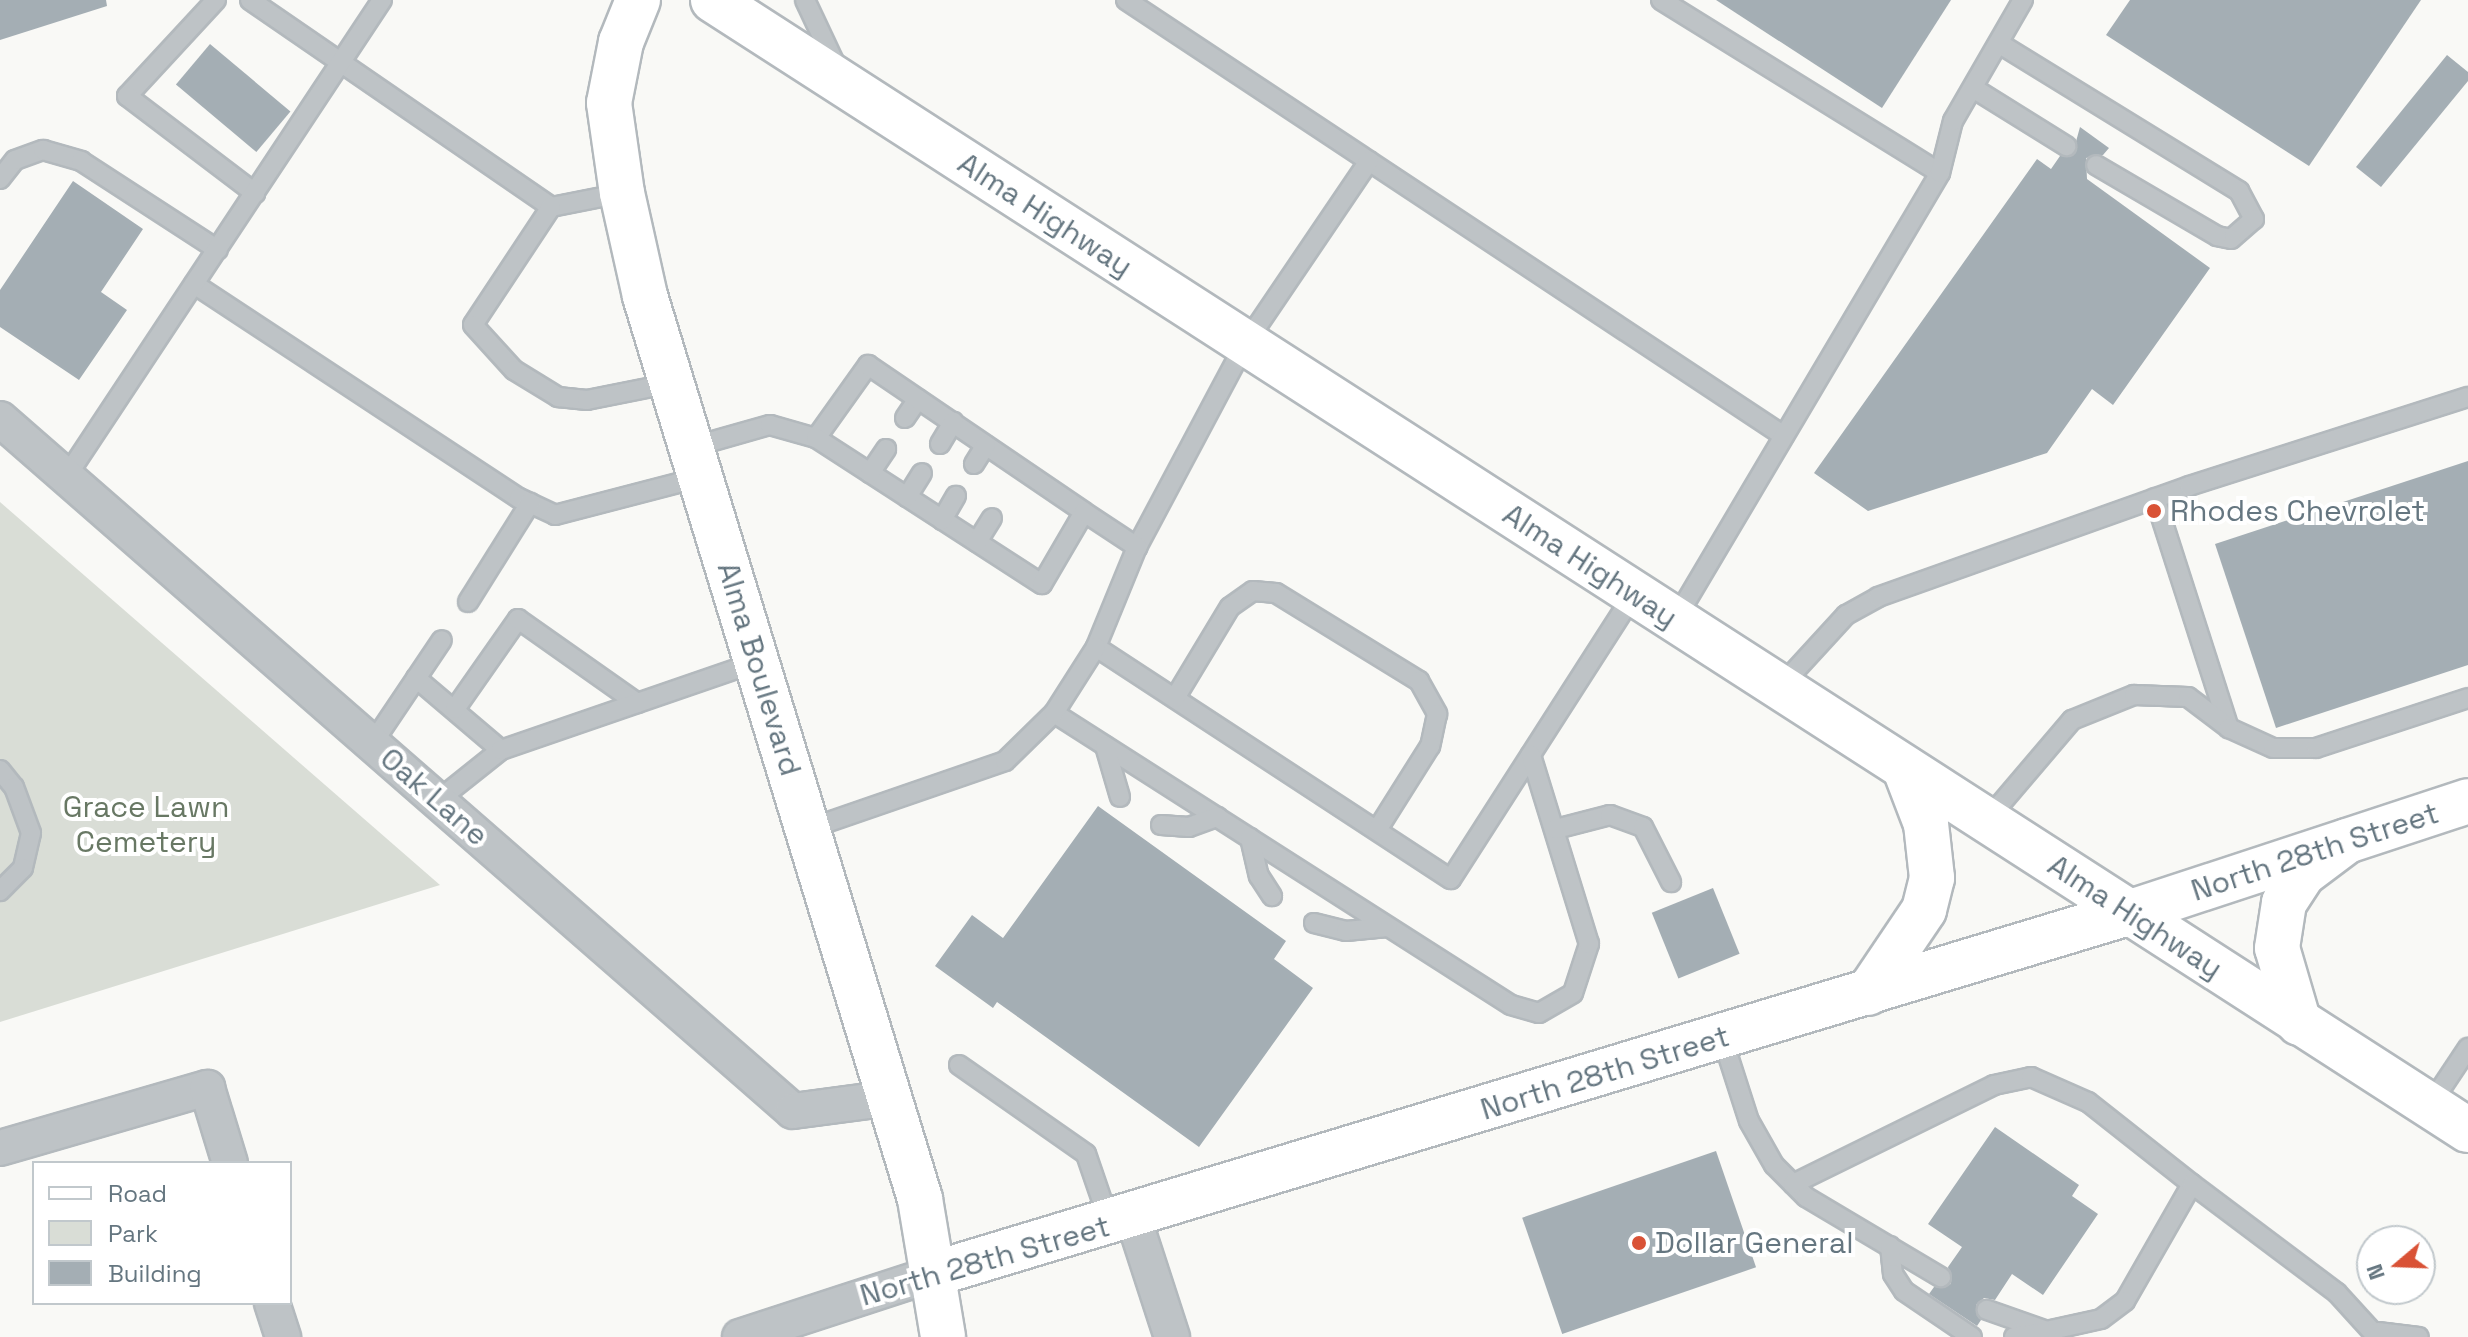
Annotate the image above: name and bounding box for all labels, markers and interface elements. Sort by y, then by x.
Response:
street label: Alma Highway [951,145,1139,285]
place label: Rhodes Chevrolet [2170,493,2425,529]
street label: Alma Highway [1496,496,1684,636]
marker: Rhodes Chevrolet [2145,502,2163,520]
street label: Alma Boulevard [709,558,809,780]
street label: Oak Lane [373,740,495,854]
park label: Grace Lawn Cemetery [63,789,229,860]
street label: North 28th Street [2187,795,2443,909]
street label: Alma Highway [2041,847,2229,987]
street label: North 28th Street [1476,1018,1734,1128]
legend [32,1161,292,1305]
text: Road [108,1178,167,1209]
street label: North 28th Street [856,1208,1114,1314]
text: Park [108,1218,158,1249]
place label: Dollar General [1655,1225,1854,1261]
north arrow [2356,1225,2436,1305]
marker: Dollar General [1630,1234,1648,1252]
text: Building [108,1258,202,1289]
text: N [2360,1261,2391,1284]

